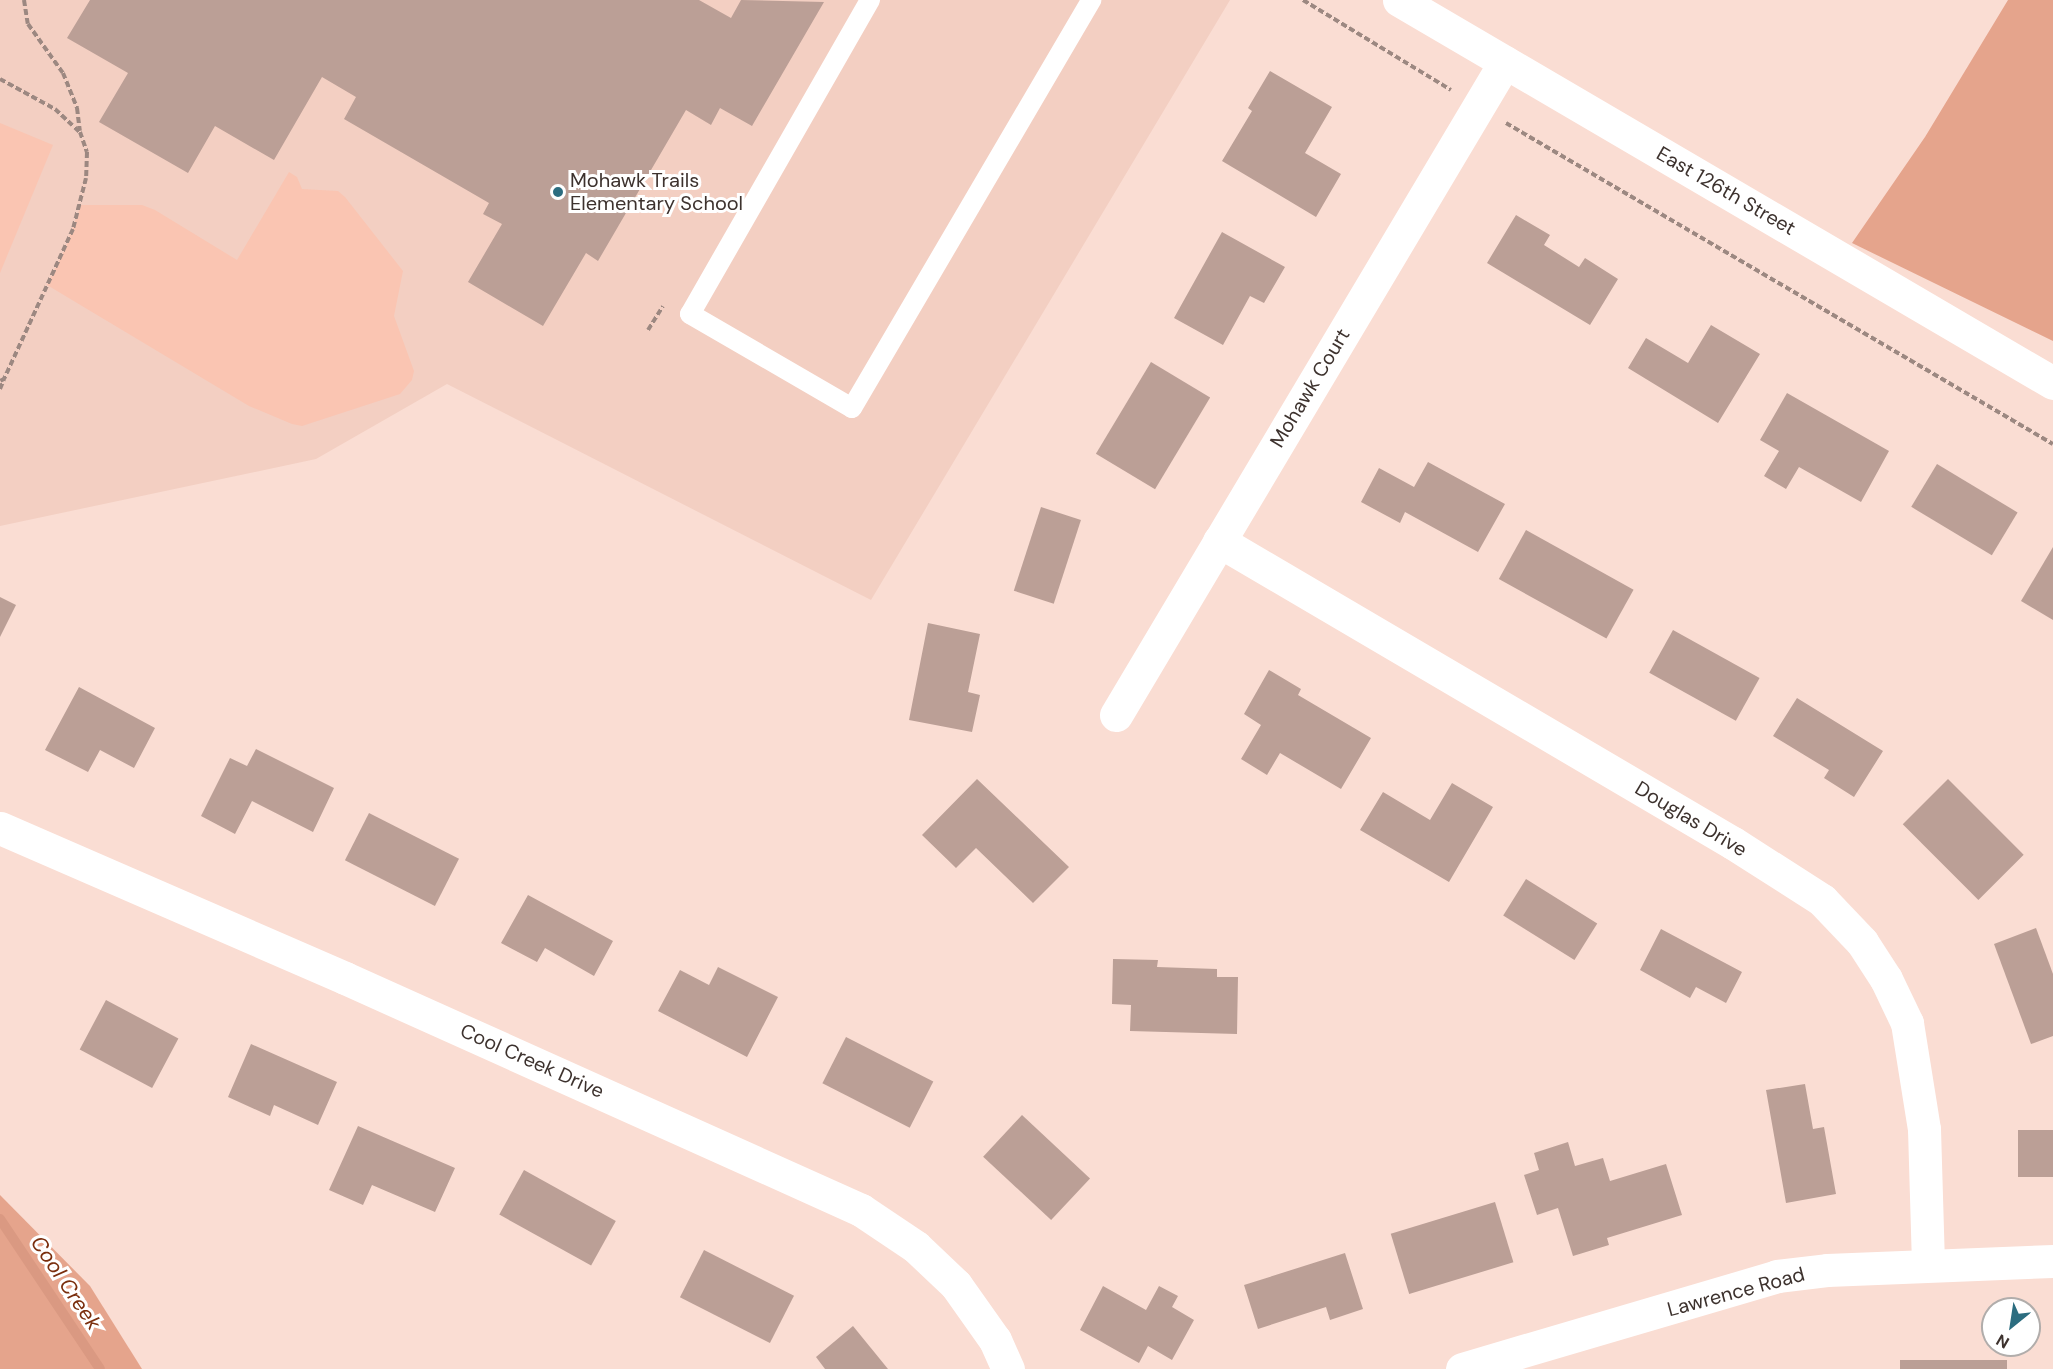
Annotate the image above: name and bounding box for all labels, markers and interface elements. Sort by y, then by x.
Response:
street label: East 126th Street [1652,141,1800,241]
place label: Mohawk Trails Elementary School [570,168,743,215]
marker: Mohawk Trails Elementary School [551,185,565,199]
street label: Mohawk Court [1265,324,1355,452]
street label: Douglas Drive [1631,776,1751,862]
street label: Cool Creek Drive [456,1019,608,1103]
water label: Cool Creek [25,1231,107,1335]
street label: Lawrence Road [1665,1262,1807,1322]
north arrow [1981,1297,2041,1357]
text: N [1992,1329,2013,1353]

